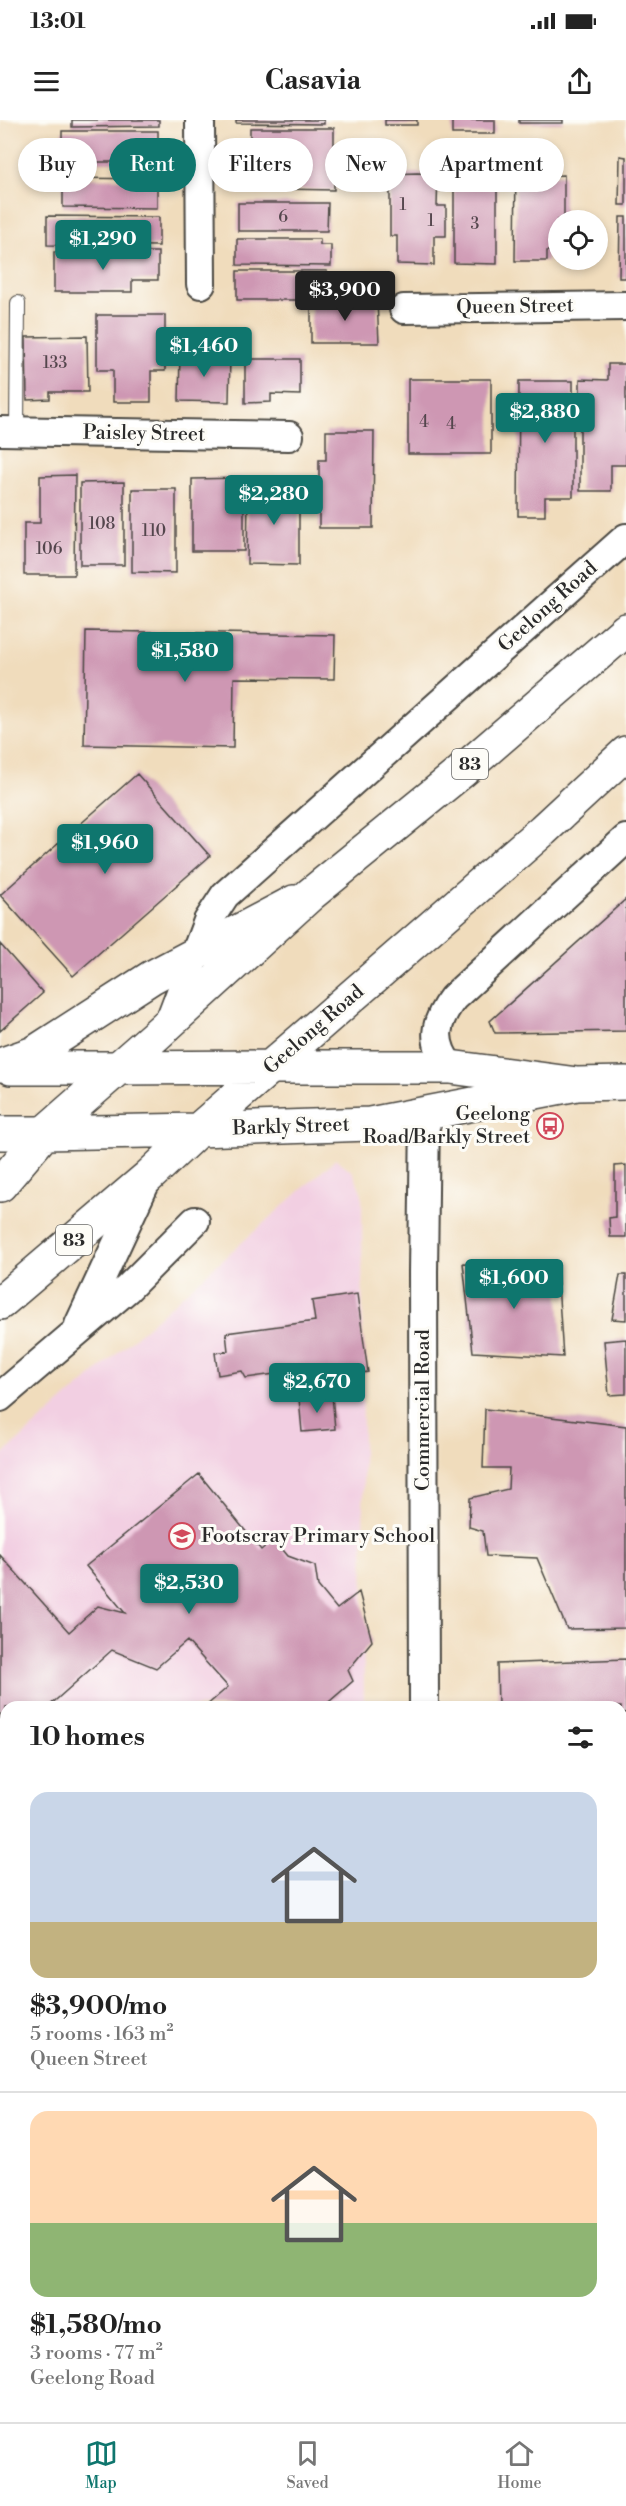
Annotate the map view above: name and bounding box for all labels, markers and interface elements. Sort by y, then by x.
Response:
text: 13:01 [30,8,86,35]
text: Casavia [265,64,361,98]
icon: menu [30,65,63,98]
icon: share [563,65,596,98]
chip: Buy [18,138,97,192]
chip: Rent [109,138,196,192]
chip: Filters [208,138,313,192]
chip: New [325,138,407,192]
chip: Apartment [419,138,564,192]
house number: 1 [400,195,407,215]
house number: 6 [278,207,288,227]
map controls [548,210,608,270]
button: locate [548,210,608,270]
house number: 1 [428,211,435,231]
house number: 3 [471,214,480,234]
pin: $1,290 [54,220,152,271]
text: $1,290 [69,227,137,252]
pin: $3,900 [296,271,394,322]
text: $3,900 [309,278,381,303]
street label: Queen Street [456,293,574,321]
pin: $1,460 [155,327,253,378]
text: $1,460 [170,334,238,359]
house number: 133 [43,353,67,373]
pin: $2,880 [496,393,594,444]
text: $2,880 [510,400,580,425]
house number: 4 [419,412,429,432]
house number: 4 [446,414,456,434]
street label: Paisley Street [83,420,205,448]
pin: $2,280 [225,475,323,526]
text: $2,280 [239,482,309,507]
house number: 108 [89,514,116,534]
house number: 110 [142,521,166,541]
house number: 106 [36,539,63,559]
street label: Geelong Road [493,556,603,658]
pin: $1,580 [136,632,234,683]
text: $1,580 [151,639,219,664]
road number: 83 [452,749,488,779]
pin: $1,960 [56,824,154,875]
text: $1,960 [71,831,139,856]
street label: Geelong Road [259,979,370,1080]
place label: Geelong Road/Barkly Street [363,1102,531,1150]
bus stop icon: Geelong Road/Barkly Street [535,1111,565,1141]
street label: Barkly Street [231,1112,350,1142]
road number: 83 [56,1225,92,1255]
pin: $1,600 [465,1259,563,1310]
text: $1,600 [479,1266,549,1291]
street label: Commercial Road [411,1328,436,1491]
pin: $2,670 [268,1363,366,1414]
text: $2,670 [283,1370,351,1395]
school or university icon: Footscray Primary School [167,1521,197,1551]
place label: Footscray Primary School [201,1524,435,1549]
pin: $2,530 [140,1564,238,1615]
text: $2,530 [154,1571,224,1596]
text: 10 homes [30,1721,145,1753]
icon: filters [564,1721,597,1754]
icon: home [260,1831,368,1939]
text: $3,900/mo [30,1990,167,2022]
text: 5 rooms · 163 m² [30,2022,174,2047]
text: Queen Street [30,2047,148,2072]
icon: home [260,2150,368,2258]
text: $1,580/mo [30,2309,162,2341]
text: 3 rooms · 77 m² [30,2341,163,2366]
text: Geelong Road [30,2366,155,2391]
tab: Map [85,2437,118,2493]
tab: Saved [287,2437,329,2493]
tab: Home [498,2437,541,2493]

